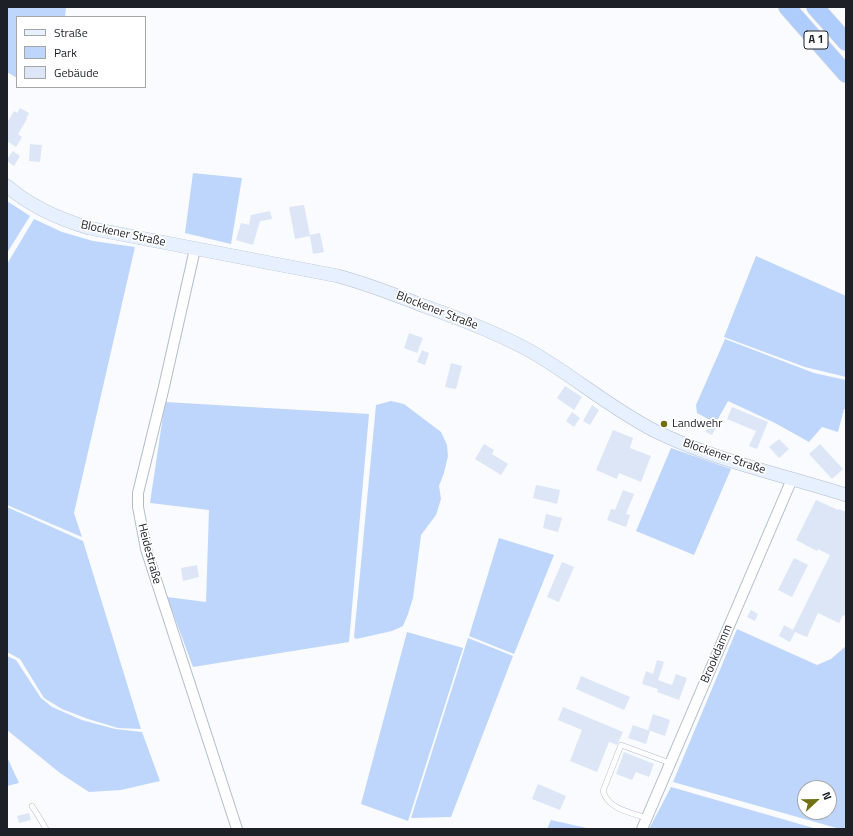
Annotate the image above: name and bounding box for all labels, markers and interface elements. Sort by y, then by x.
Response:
legend [16,16,146,88]
text: Straße [54,23,88,42]
road number: A 1 [804,31,828,49]
text: Park [54,43,77,62]
text: Gebäude [54,63,99,82]
street label: Blockener Straße [79,218,167,250]
street label: Blockener Straße [394,289,480,333]
place label: Landwehr [672,417,722,431]
marker: Landwehr [659,419,669,429]
street label: Blockener Straße [681,436,767,478]
street label: Heidestraße [134,522,164,586]
street label: Brookdamm [698,623,736,685]
north arrow [797,780,837,820]
text: N [818,789,836,802]

